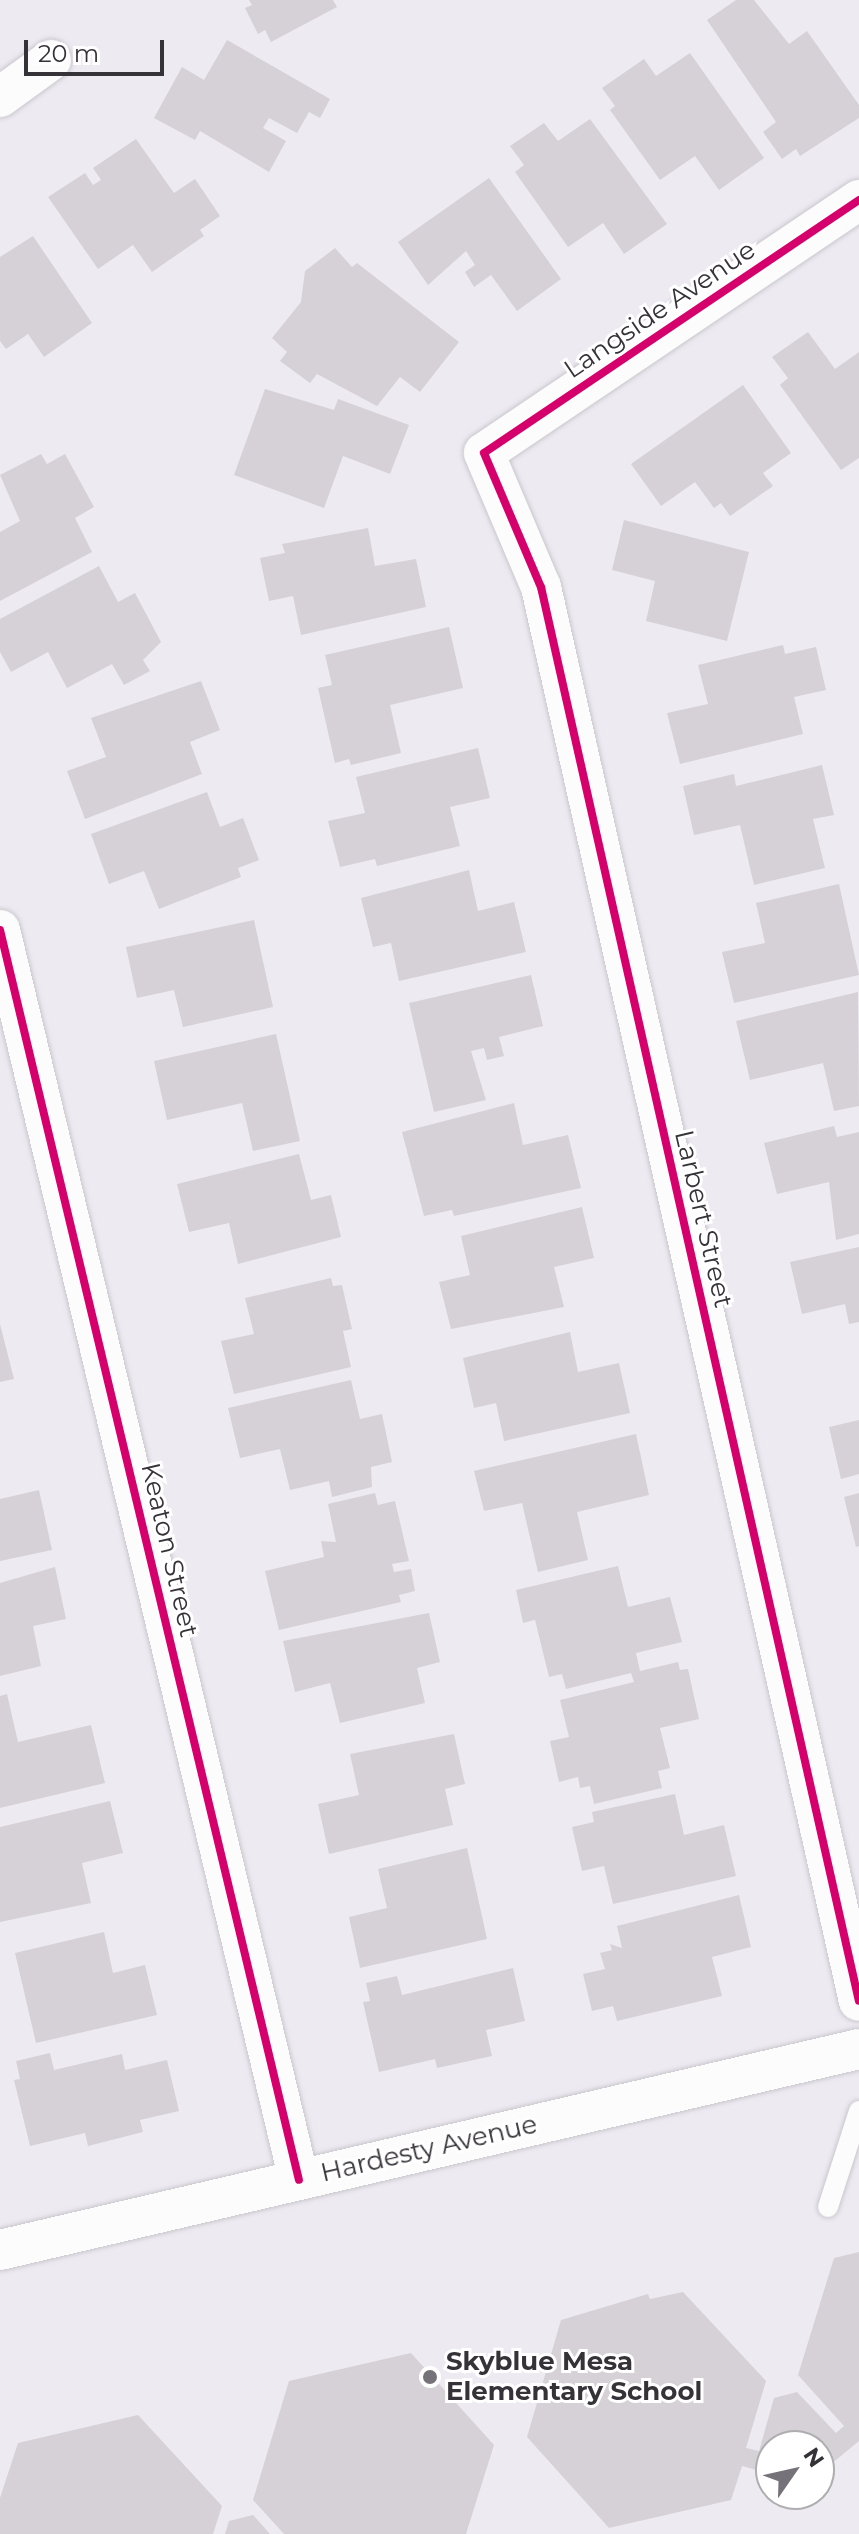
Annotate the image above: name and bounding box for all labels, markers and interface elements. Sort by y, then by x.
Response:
scale bar [28,24,168,74]
text: 20 m [38,39,99,68]
street label: Langside Avenue [558,234,762,386]
street label: Larbert Street [667,1127,739,1311]
street label: Keaton Street [134,1460,204,1640]
street label: Hardesty Avenue [318,2109,540,2189]
place label: Skyblue Mesa Elementary School [446,2346,702,2408]
marker: Skyblue Mesa Elementary School [421,2368,439,2386]
north arrow [755,2430,835,2510]
text: N [797,2442,830,2472]

